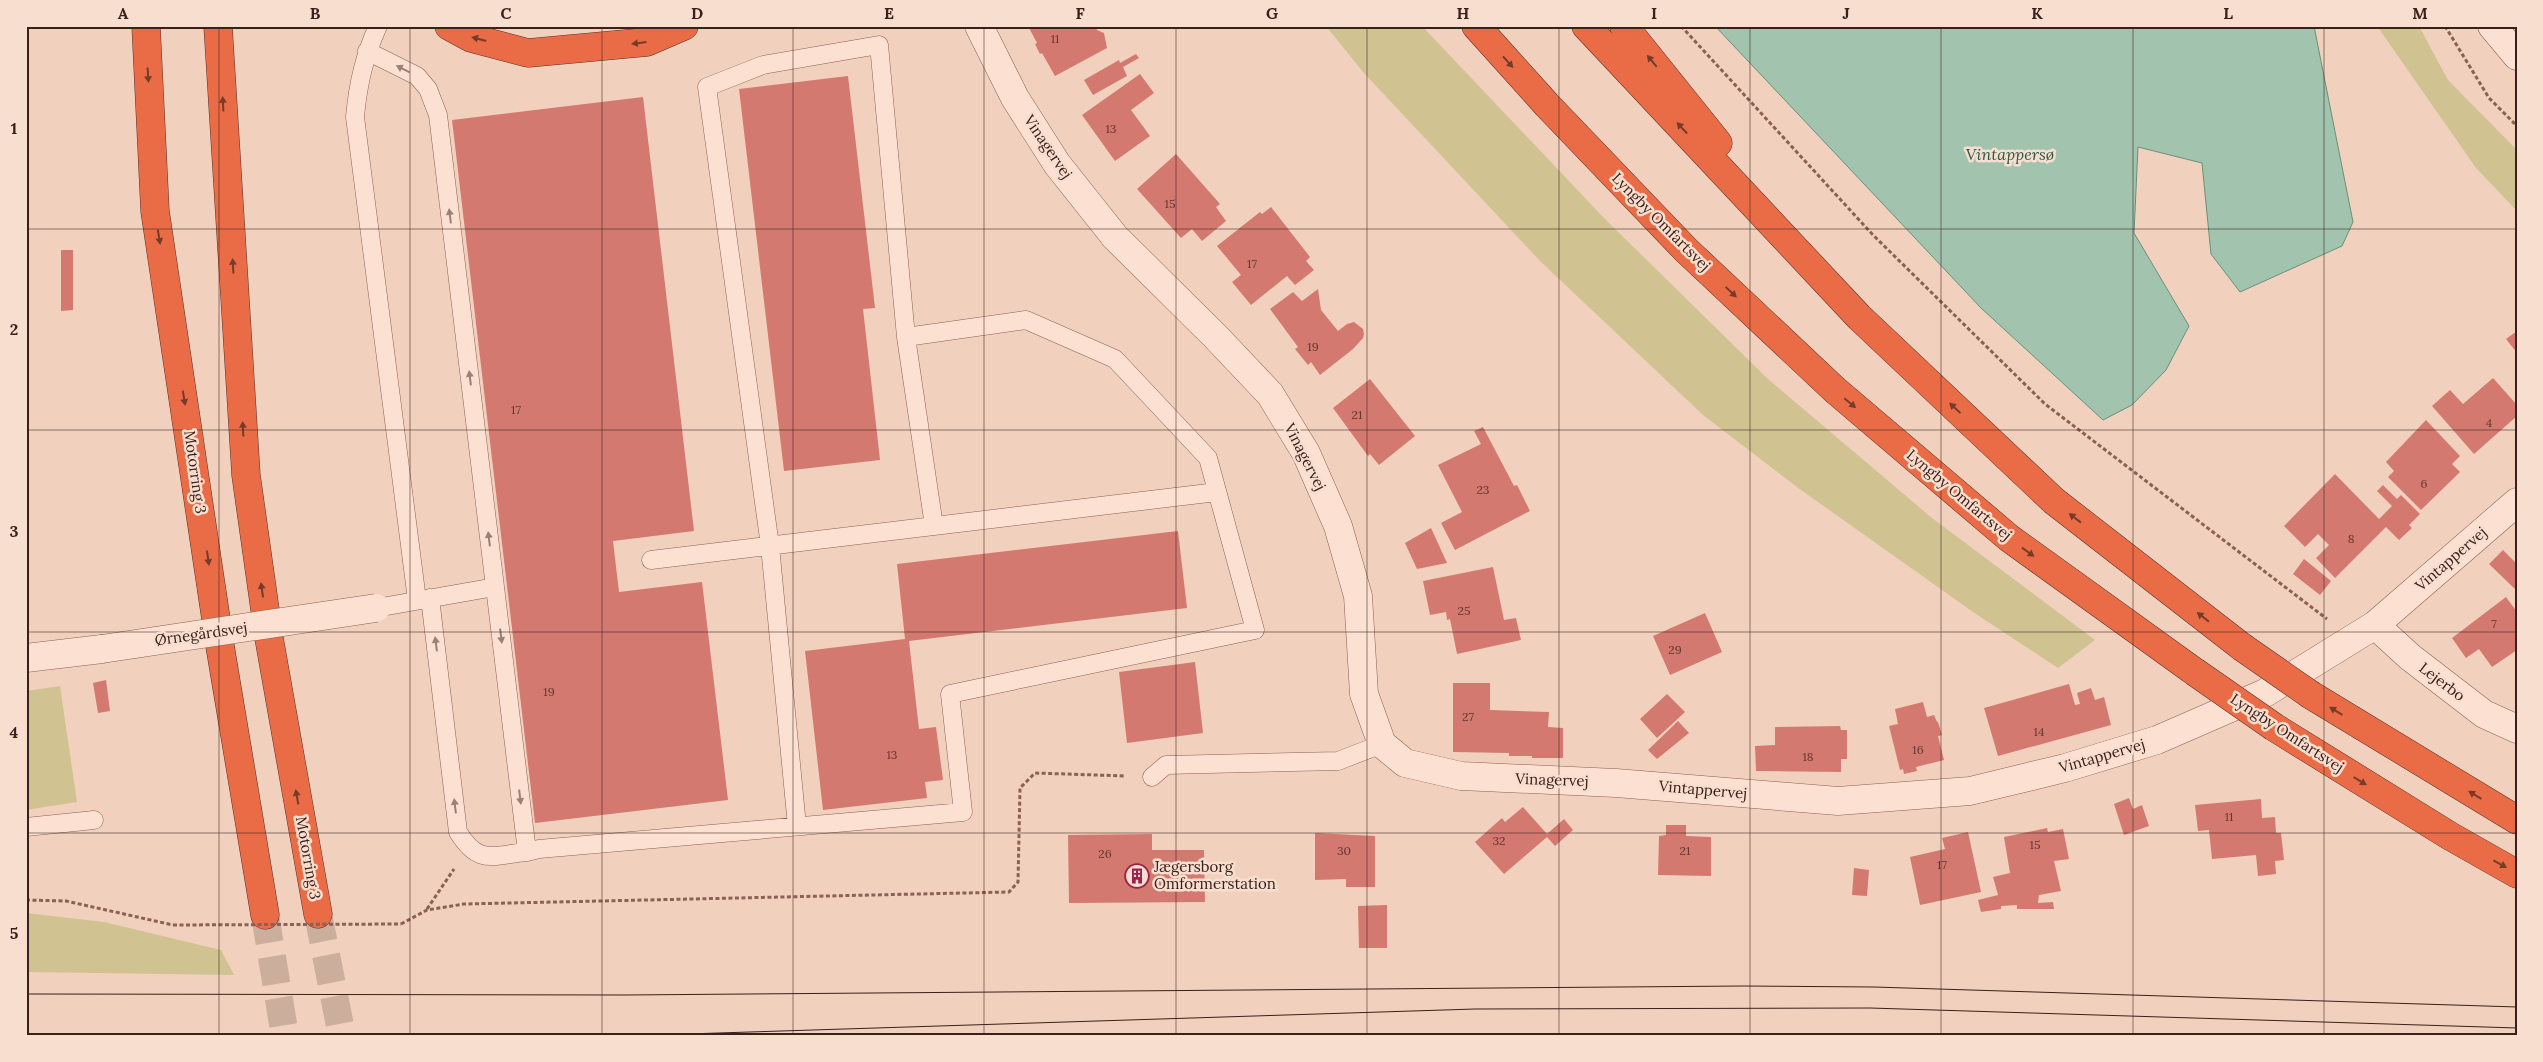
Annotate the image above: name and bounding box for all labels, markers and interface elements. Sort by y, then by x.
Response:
text: A [118,3,129,23]
text: B [310,3,321,23]
text: C [500,3,512,23]
text: D [691,3,703,23]
text: E [884,3,894,23]
text: F [1075,3,1085,23]
text: G [1266,3,1278,23]
text: H [1457,3,1470,23]
text: I [1651,3,1657,23]
text: J [1842,3,1850,23]
text: K [2031,3,2043,23]
text: L [2223,3,2233,23]
text: M [2412,3,2428,23]
house number: 11 [1051,31,1059,46]
one-way arrow [471,35,486,43]
one-way arrow [631,39,647,47]
one-way arrow [1647,55,1658,68]
one-way arrow [1502,56,1514,68]
one-way arrow [396,65,410,73]
one-way arrow [145,67,153,83]
one-way arrow [219,96,227,112]
street label: Vinagervej [1020,110,1077,182]
text: 1 [11,118,17,138]
house number: 13 [1105,121,1117,136]
one-way arrow [1676,123,1688,135]
water label: Vintappersø [1966,144,2054,164]
street label: Lyngby Omfartsvej [1608,168,1715,275]
house number: 15 [1165,196,1175,211]
one-way arrow [446,208,454,224]
one-way arrow [156,229,164,245]
house number: 17 [1247,256,1257,271]
one-way arrow [229,258,237,274]
one-way arrow [1724,286,1736,298]
text: 2 [10,319,18,339]
house number: 19 [1307,339,1319,354]
one-way arrow [466,369,474,385]
one-way arrow [180,390,188,406]
one-way arrow [1843,397,1855,409]
house number: 17 [511,402,521,417]
one-way arrow [1950,402,1962,414]
house number: 21 [1352,407,1362,422]
house number: 4 [2486,415,2493,430]
street label: Vinagervej [1280,419,1331,494]
one-way arrow [238,420,246,436]
street label: Motorring 3 [180,429,211,515]
street label: Lyngby Omfartsvej [1903,445,2016,544]
house number: 6 [2421,476,2428,491]
house number: 23 [1477,482,1490,497]
one-way arrow [2069,512,2082,523]
text: 3 [10,521,19,541]
street label: Vintappervej [2410,522,2490,595]
one-way arrow [485,531,493,547]
house number: 8 [2348,531,2355,546]
one-way arrow [2022,546,2035,556]
one-way arrow [204,551,212,567]
one-way arrow [258,581,266,597]
house number: 25 [1458,603,1470,618]
one-way arrow [2197,612,2210,623]
house number: 7 [2491,616,2497,631]
street label: Ørnegårdsvej [153,618,249,649]
one-way arrow [497,628,505,644]
one-way arrow [432,636,440,652]
house number: 29 [1668,642,1682,657]
street label: Lejerbo [2416,658,2469,705]
house number: 19 [543,684,555,699]
street label: Lyngby Omfartsvej [2227,689,2348,776]
one-way arrow [2330,706,2343,715]
house number: 27 [1462,709,1474,724]
text: 4 [10,722,19,742]
house number: 14 [2034,724,2045,739]
street label: Vintappervej [2056,734,2147,777]
house number: 16 [1912,742,1924,757]
house number: 13 [886,747,898,762]
house number: 18 [1802,749,1814,764]
street label: Vinagervej [1514,769,1589,790]
street label: Vintappervej [1657,776,1748,803]
one-way arrow [2354,776,2367,785]
one-way arrow [293,788,301,804]
one-way arrow [516,789,524,805]
one-way arrow [2468,791,2481,800]
one-way arrow [451,797,459,813]
house number: 11 [2225,809,2233,824]
street label: Motorring 3 [292,815,325,901]
house number: 32 [1492,833,1506,848]
house number: 15 [2030,837,2040,852]
house number: 30 [1337,843,1351,858]
house number: 21 [1680,843,1690,858]
house number: 26 [1098,846,1112,861]
place label: Jægersborg Omformerstation [1153,857,1276,893]
house number: 17 [1937,857,1947,872]
one-way arrow [2492,860,2507,868]
building icon: Jægersborg Omformerstation [1124,863,1150,889]
text: 5 [10,923,19,943]

